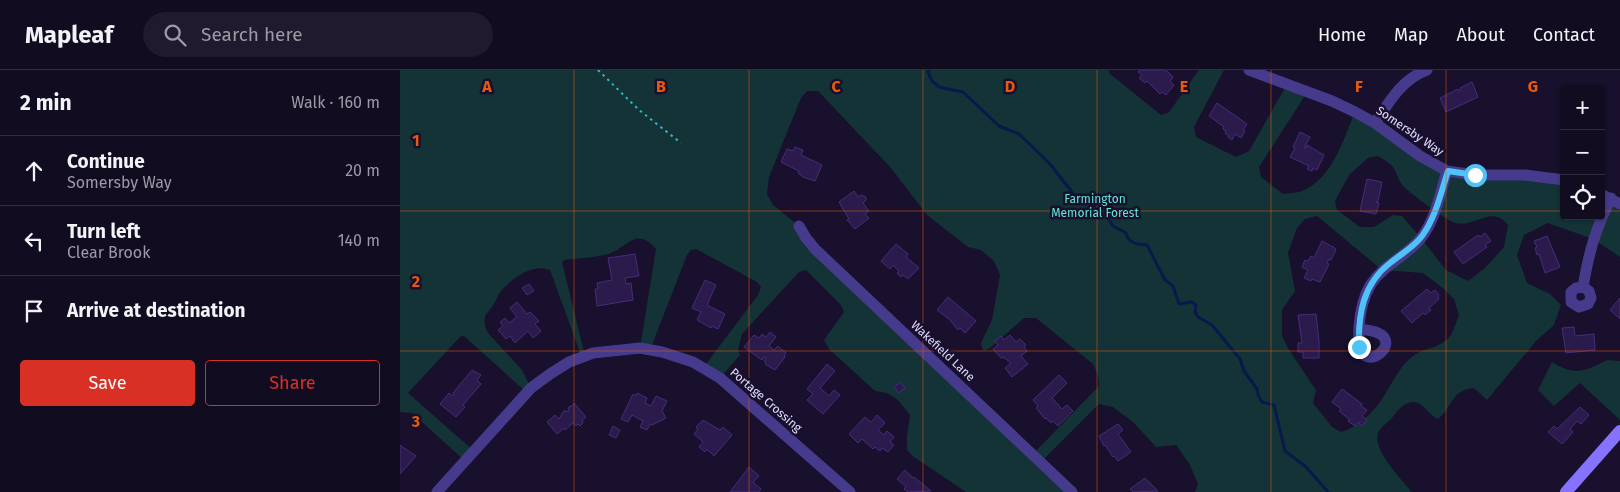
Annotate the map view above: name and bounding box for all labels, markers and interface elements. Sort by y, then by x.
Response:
search box [143,12,493,57]
text: Mapleaf [25,21,113,49]
icon: search [161,21,189,49]
text: Search here [201,23,303,46]
text: Home [1318,24,1366,46]
text: Map [1394,24,1428,46]
text: About [1456,24,1505,46]
text: Contact [1533,24,1595,46]
text: A [481,77,492,96]
text: B [656,77,666,96]
text: C [831,77,841,96]
text: D [1005,77,1015,96]
text: E [1180,77,1188,96]
text: F [1355,77,1363,96]
text: G [1528,77,1538,96]
map controls [1560,85,1605,220]
button: + [1560,85,1605,130]
text: 2 min [20,90,72,116]
text: Walk · 160 m [291,93,380,112]
street label: Somersby Way [1374,103,1446,159]
button: − [1560,130,1605,175]
text: 1 [412,131,420,150]
text: Continue [67,150,145,173]
icon: ahead [20,157,48,185]
text: 20 m [345,161,380,180]
route start [1464,164,1487,187]
text: Somersby Way [67,173,172,192]
button: locate [1560,175,1605,220]
park label: Farmington Memorial Forest [1051,192,1139,220]
text: Turn left [67,220,141,243]
icon: left [20,227,48,255]
text: 140 m [338,231,380,250]
text: Clear Brook [67,243,150,262]
text: 2 [412,272,420,291]
icon: arrive [20,297,48,325]
text: Arrive at destination [67,299,246,322]
street label: Wakefield Lane [908,318,978,384]
route end [1348,336,1371,359]
button: Save [20,360,195,406]
button: Share [205,360,380,406]
street label: Portage Crossing [727,365,805,435]
text: 3 [411,412,420,431]

